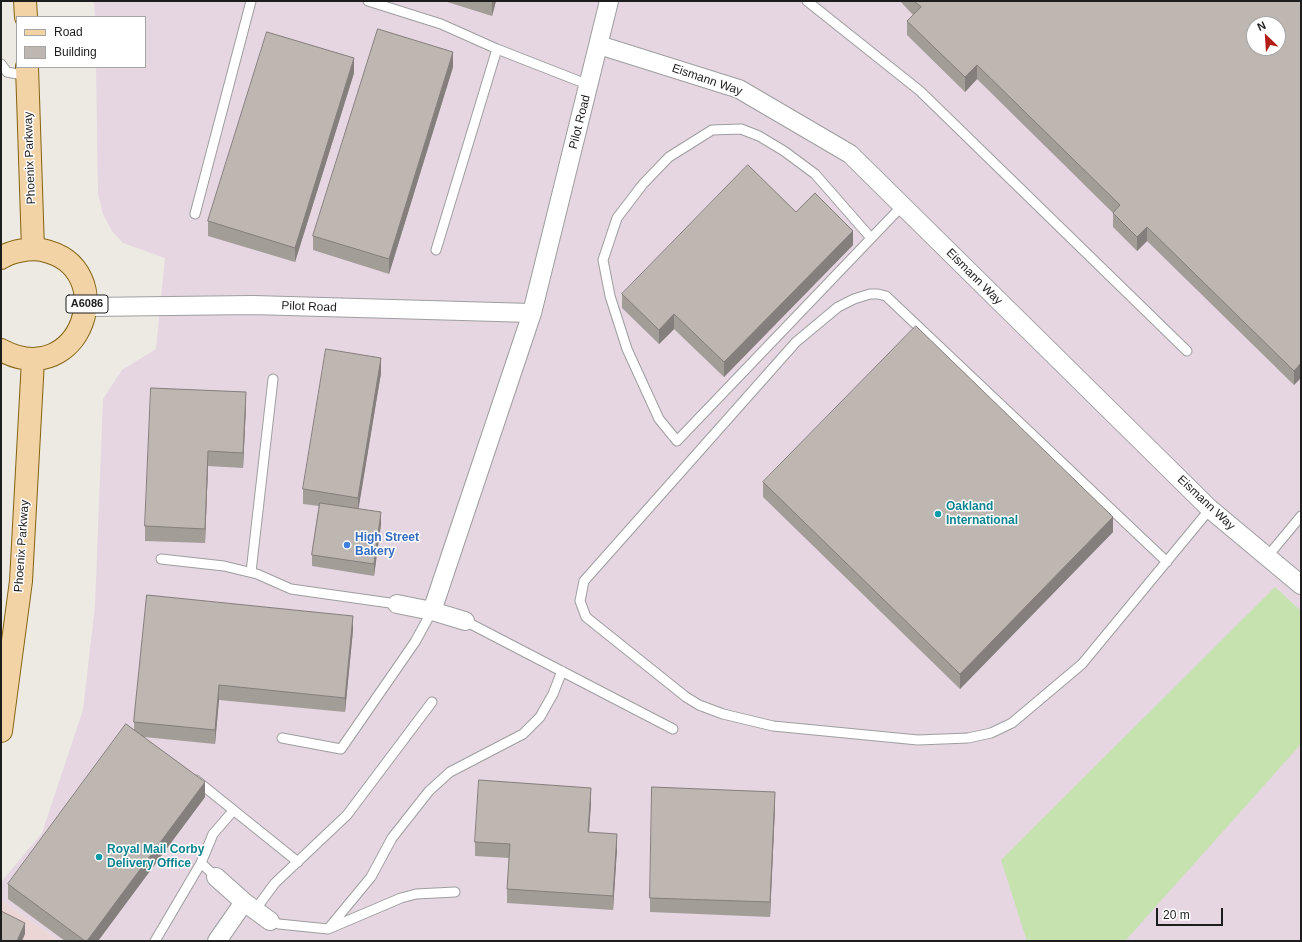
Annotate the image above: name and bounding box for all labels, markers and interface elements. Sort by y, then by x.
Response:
legend [16,16,146,68]
north arrow [1246,16,1286,56]
text: N [1255,19,1267,33]
text: Road [54,25,83,39]
text: Building [54,45,97,59]
street label: Eismann Way [670,61,744,99]
street label: Pilot Road [566,93,594,151]
street label: Phoenix Parkway [21,111,39,205]
street label: Eismann Way [943,246,1005,308]
road number: A6086 [66,295,108,313]
street label: Pilot Road [281,299,337,315]
street label: Eismann Way [1174,473,1238,533]
street label: Phoenix Parkway [12,499,32,593]
place label: Oakland International [946,500,1018,528]
marker: Oakland International [933,509,943,519]
place label: High Street Bakery [355,531,419,559]
marker: High Street Bakery [342,540,352,550]
place label: Royal Mail Corby Delivery Office [107,843,204,871]
marker: Royal Mail Corby Delivery Office [94,852,104,862]
scale bar [1158,900,1225,926]
text: 20 m [1163,908,1190,922]

